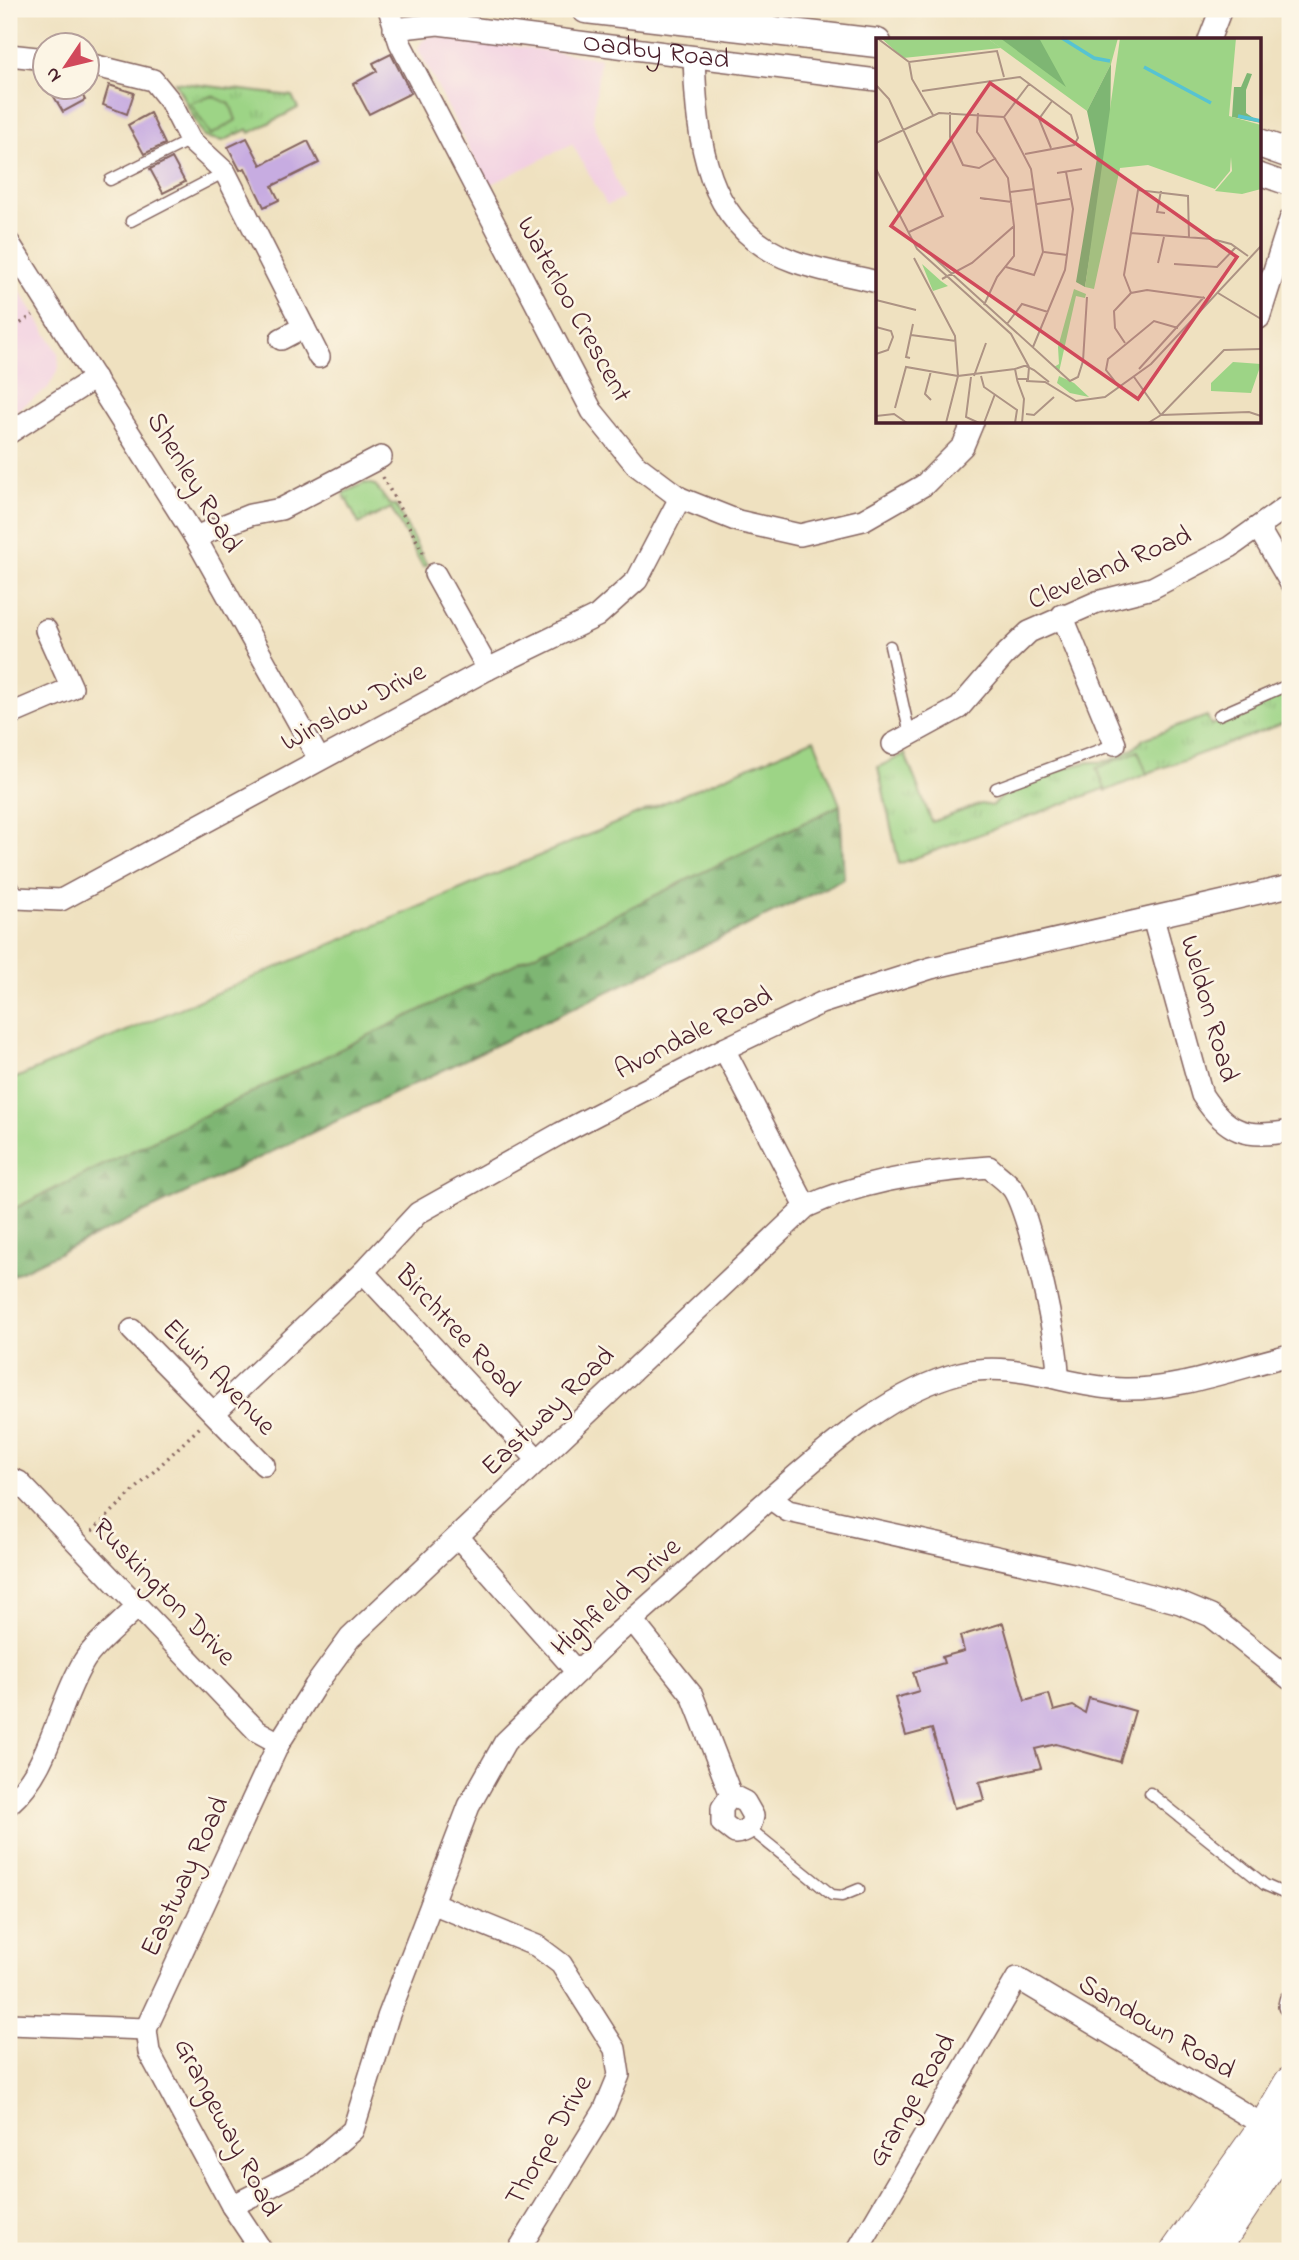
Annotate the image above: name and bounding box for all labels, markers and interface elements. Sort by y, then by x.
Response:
street label: Oadby Road [580,22,732,82]
north arrow [32,32,102,102]
inset map [876,38,1260,424]
text: N [39,61,69,87]
street label: Waterloo Crescent [505,209,641,411]
street label: Shenley Road [135,405,251,562]
street label: Cleveland Road [1022,516,1198,622]
street label: Winslow Drive [274,652,434,763]
street label: Weldon Road [1167,931,1249,1087]
street label: Avondale Road [608,976,780,1091]
street label: Birchtree Road [384,1255,530,1408]
street label: Elwin Avenue [151,1310,285,1446]
street label: Eastway Road [473,1337,626,1487]
street label: Ruskington Drive [81,1509,245,1677]
street label: Highfield Drive [543,1528,691,1668]
street label: Eastway Road [131,1790,241,1964]
street label: Sandown Road [1069,1965,1243,2091]
street label: Grange Road [858,2026,968,2175]
street label: Grangeway Road [162,2031,291,2225]
street label: Thorpe Drive [496,2067,604,2214]

